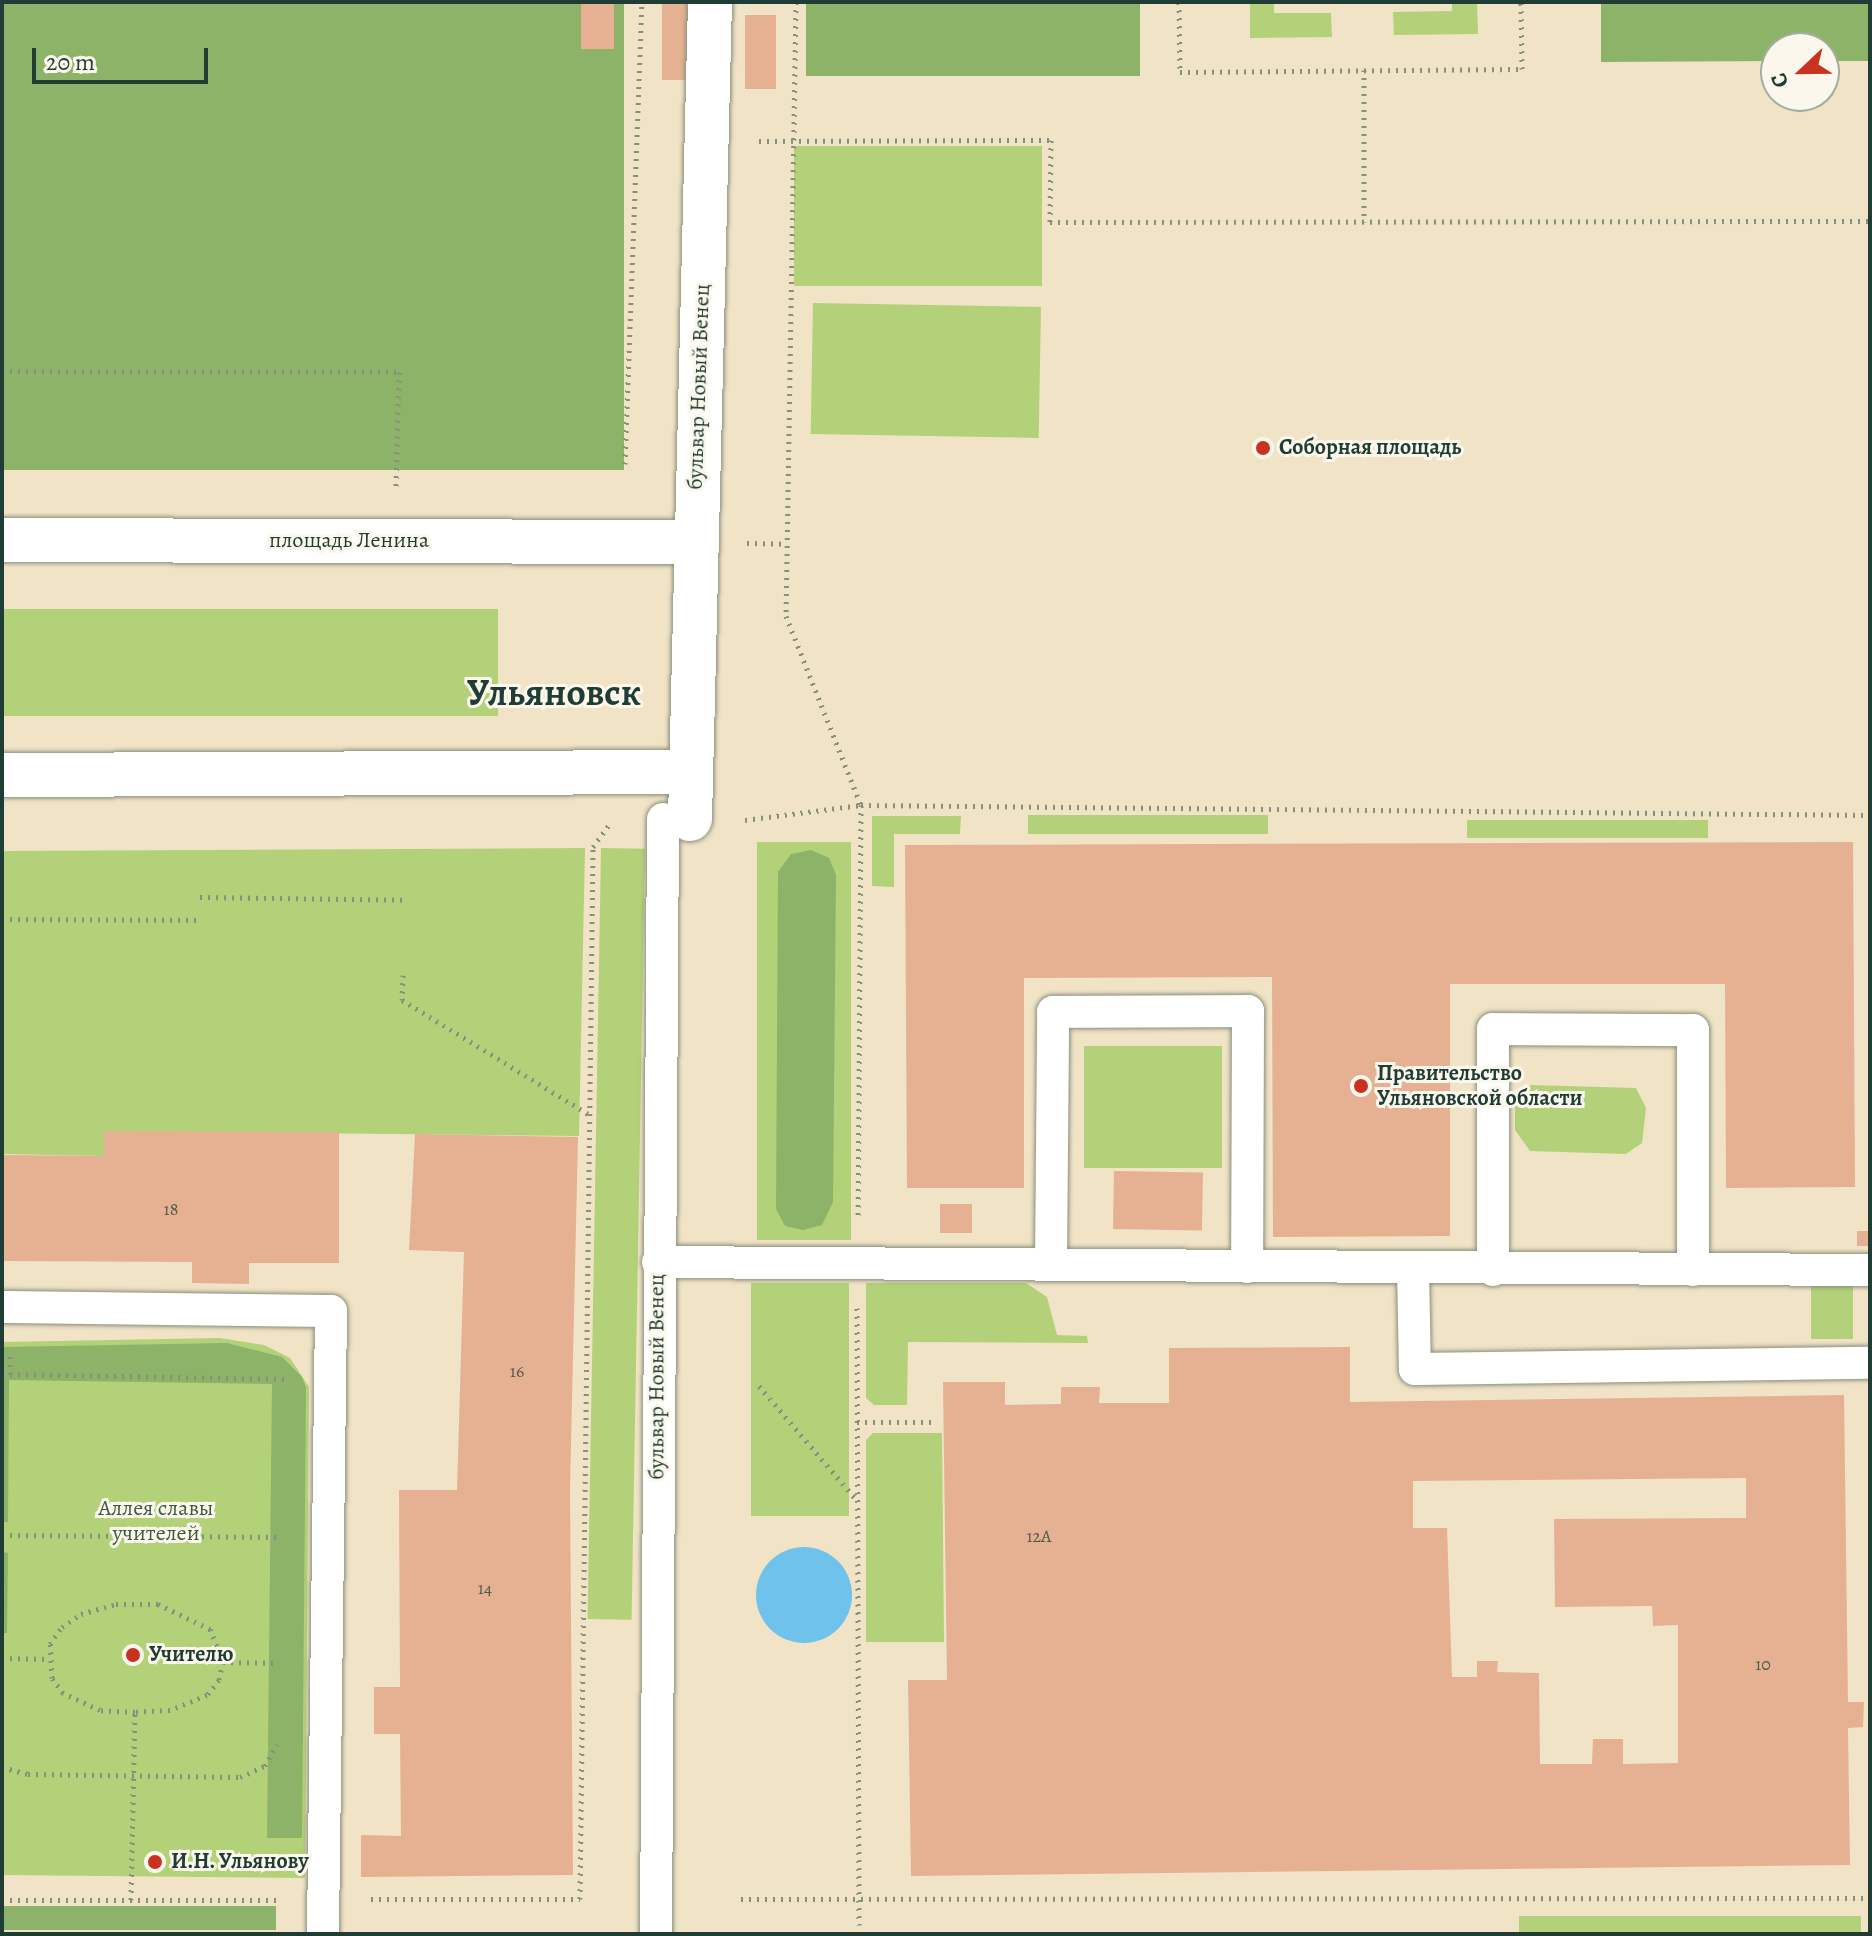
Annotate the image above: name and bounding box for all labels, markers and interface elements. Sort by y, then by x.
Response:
scale bar [36,32,212,82]
north arrow [1760,32,1840,112]
text: 20 m [46,46,95,78]
text: С [1763,68,1796,92]
street label: бульвар Новый Венец [682,284,716,490]
place label: Соборная площадь [1279,435,1461,461]
marker: Соборная площадь [1254,439,1272,457]
street label: площадь Ленина [269,528,429,554]
district label: Ульяновск [467,670,641,716]
place label: Правительство Ульяновской области [1377,1060,1583,1112]
marker: Правительство Ульяновской области [1352,1077,1370,1095]
house number: 18 [164,1198,178,1220]
street label: бульвар Новый Венец [644,1274,670,1480]
house number: 16 [510,1360,524,1382]
park label: Аллея славы учителей [98,1495,214,1546]
house number: 12А [1026,1525,1052,1547]
house number: 14 [478,1577,492,1599]
place label: Учителю [149,1642,233,1668]
marker: Учителю [124,1646,142,1664]
house number: 10 [1755,1653,1771,1675]
place label: И.Н. Ульянову [171,1849,309,1875]
marker: И.Н. Ульянову [146,1853,164,1871]

